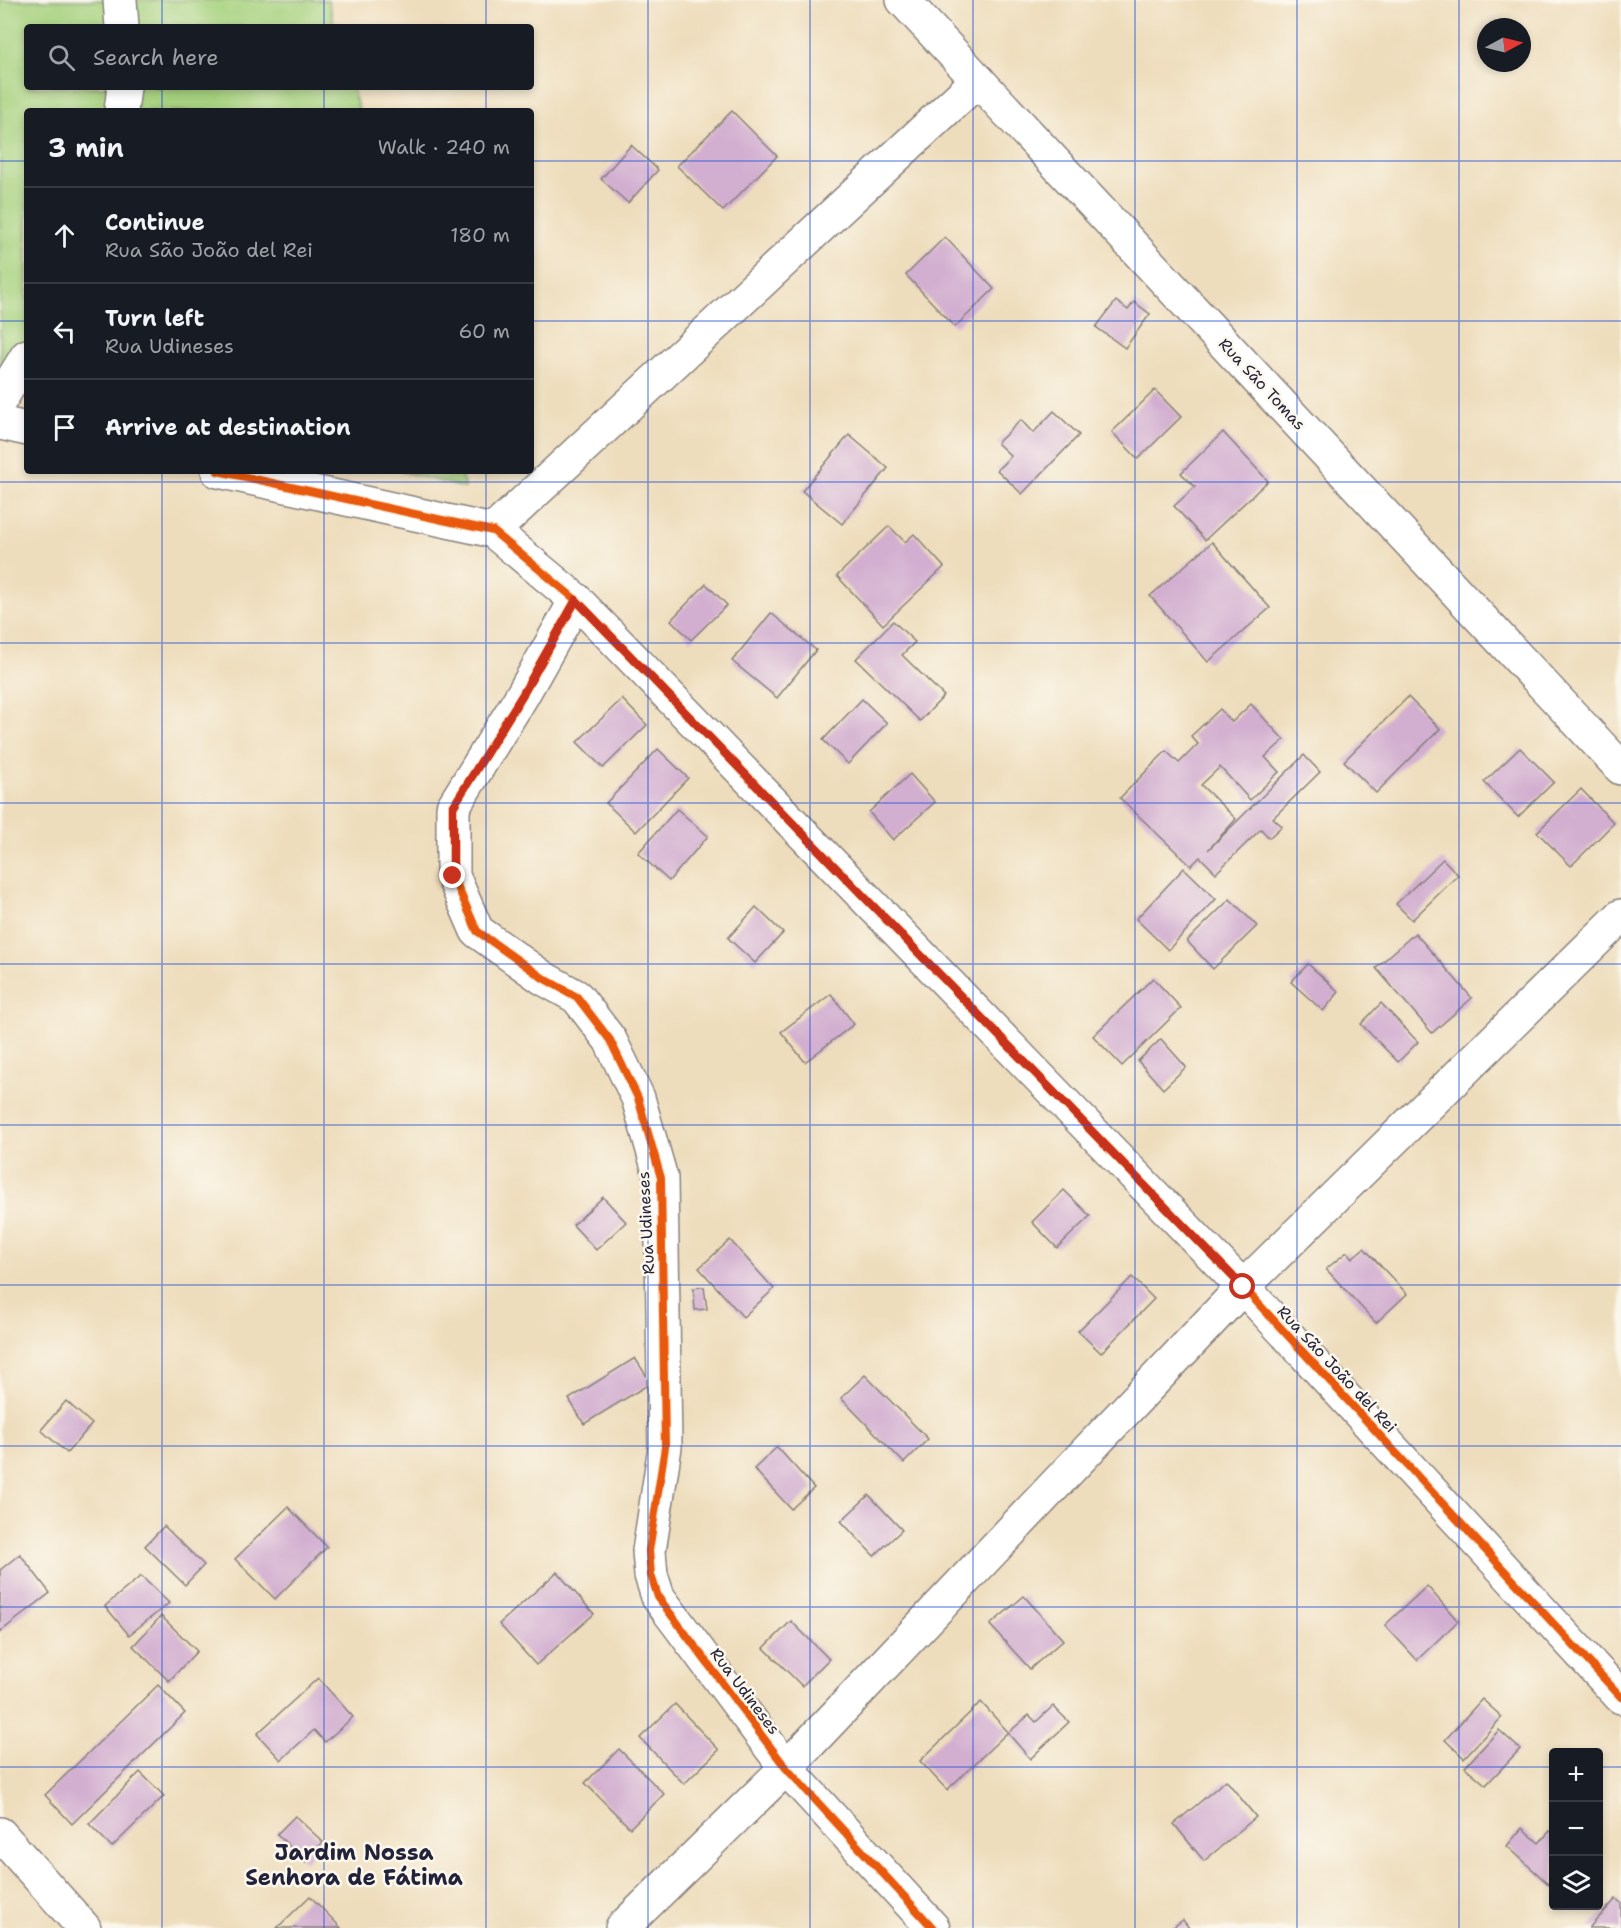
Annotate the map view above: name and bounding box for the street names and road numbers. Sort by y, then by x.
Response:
street label: Rua São Tomas [1214,334,1310,434]
street label: Rua Udineses [633,1171,659,1275]
street label: Rua São João del Rei [1273,1301,1401,1437]
street label: Rua Udineses [706,1643,784,1739]

